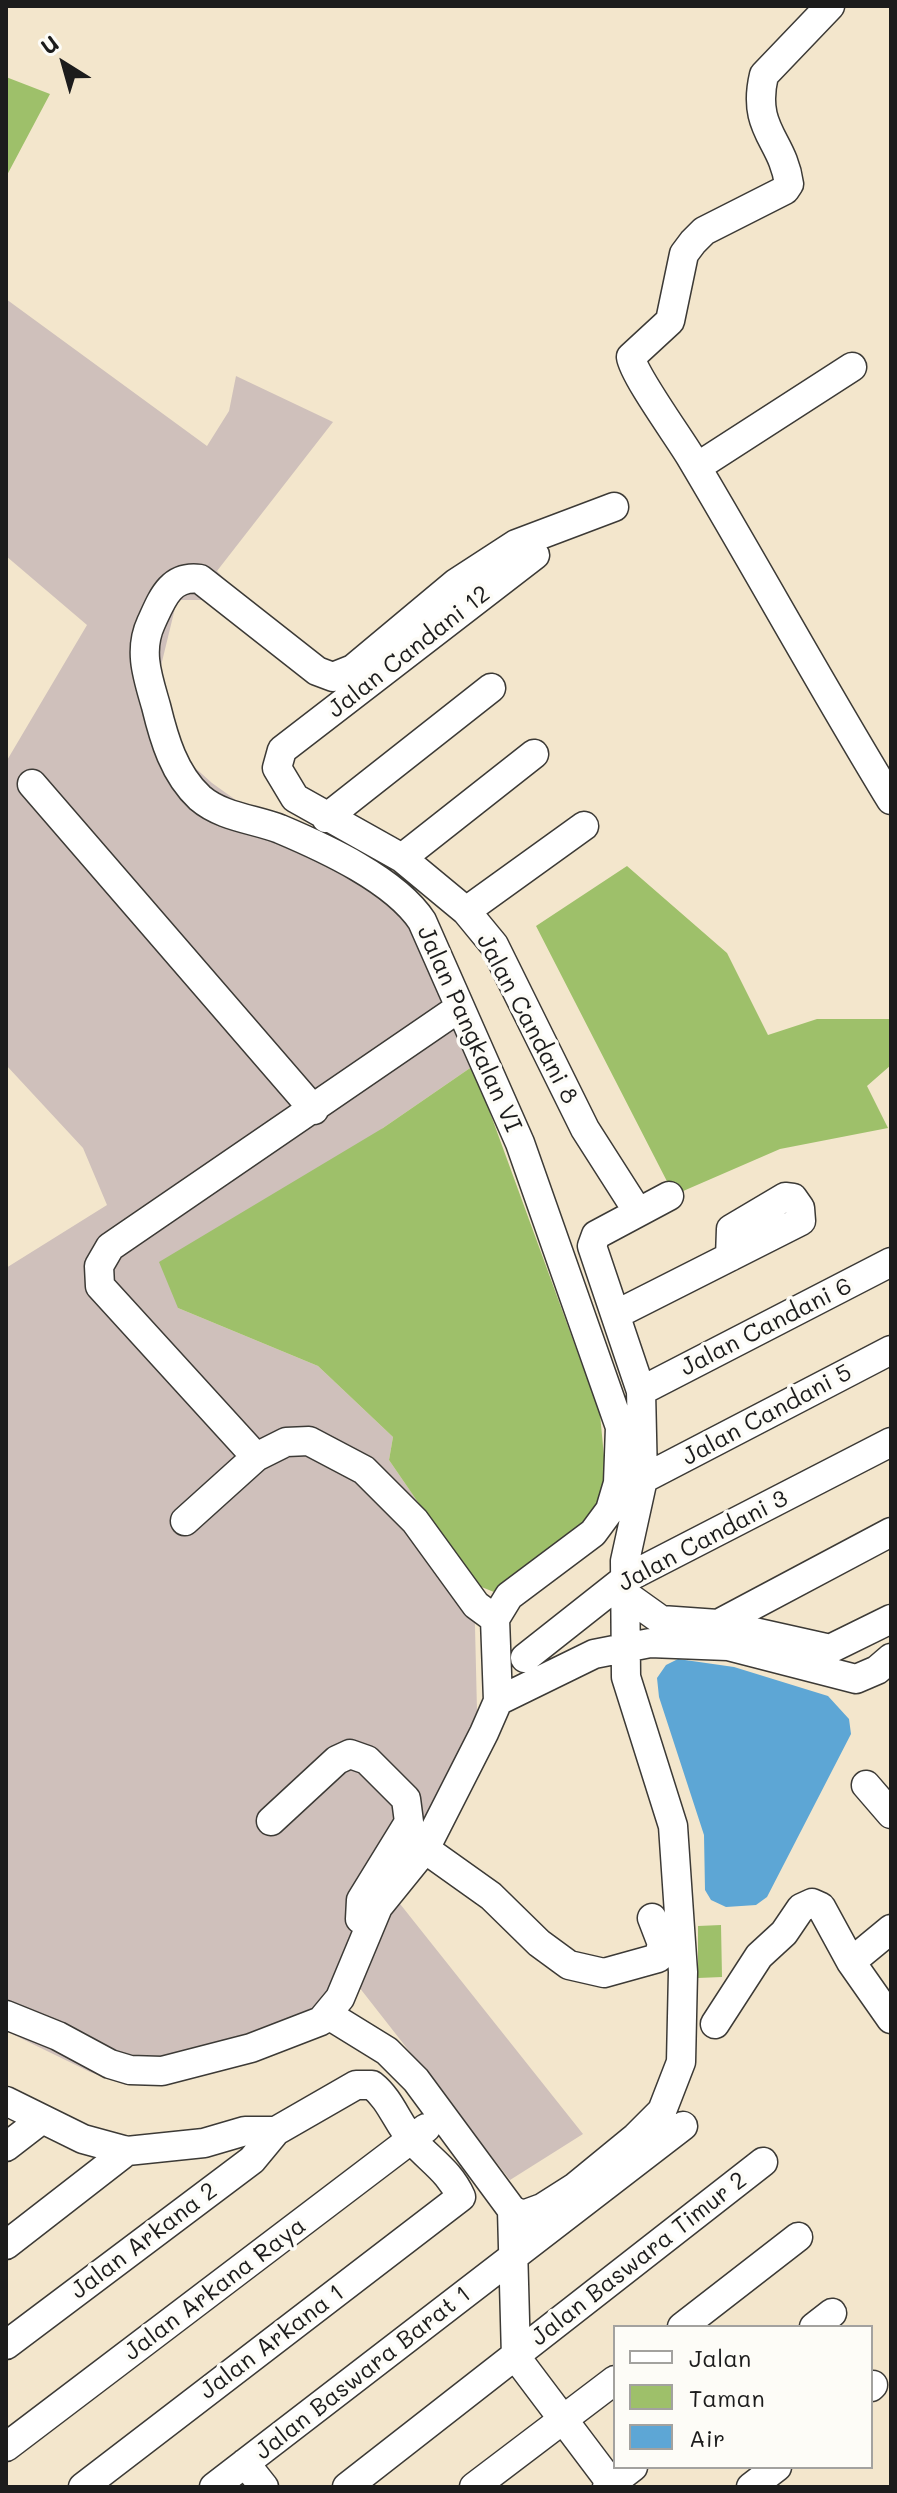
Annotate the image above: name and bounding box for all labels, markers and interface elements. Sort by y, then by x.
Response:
north arrow [24,24,104,104]
text: U [34,28,64,61]
street label: Jalan Candani 12 [322,580,496,724]
street label: Jalan Pangkalan VI [411,922,527,1136]
street label: Jalan Candani 8 [470,929,584,1109]
street label: Jalan Candani 6 [676,1271,856,1383]
street label: Jalan Candani 5 [677,1358,857,1472]
street label: Jalan Candani 3 [613,1484,793,1598]
street label: Jalan Baswara Timur 2 [525,2166,753,2352]
street label: Jalan Arkana 2 [65,2177,223,2305]
street label: Jalan Arkana Raya [118,2211,312,2367]
street label: Jalan Arkana 1 [194,2278,350,2406]
street label: Jalan Baswara Barat 1 [249,2280,477,2466]
legend [613,2325,873,2469]
text: Jalan [689,2342,751,2373]
text: Taman [689,2382,765,2413]
text: Air [689,2422,725,2453]

